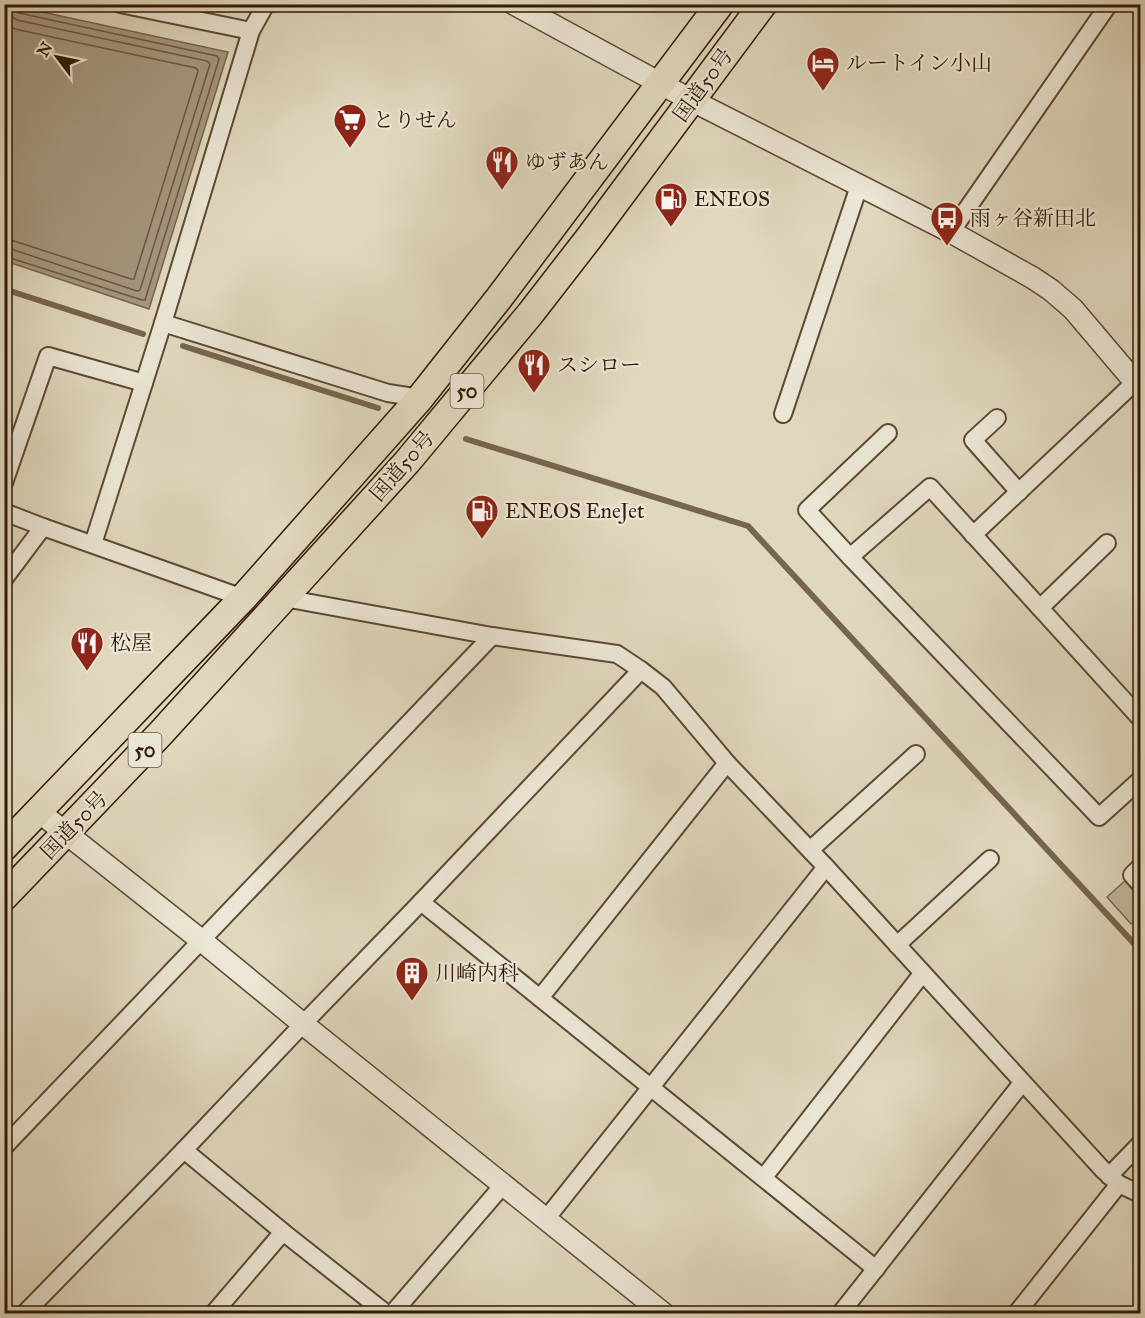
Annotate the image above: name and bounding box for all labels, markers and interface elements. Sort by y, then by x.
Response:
north arrow [27,27,87,87]
text: N [33,38,57,60]
street label: 国道50号 [668,43,738,127]
hotel icon: ルートイン小山 [805,45,841,92]
place label: ルートイン小山 [846,50,992,76]
supermarket icon: とりせん [332,102,368,149]
place label: とりせん [373,107,457,133]
restaurant icon: ゆずあん [484,144,520,191]
place label: ゆずあん [525,149,609,175]
fuel station icon: ENEOS [653,181,689,228]
place label: ENEOS [694,186,770,212]
bus stop icon: 雨ヶ谷新田北 [929,200,965,247]
place label: 雨ヶ谷新田北 [970,205,1096,231]
restaurant icon: スシロー [516,347,552,394]
place label: スシロー [557,352,641,378]
road number: 50 [450,374,484,408]
street label: 国道50号 [364,425,440,507]
fuel station icon: ENEOS EneJet [464,493,500,540]
place label: ENEOS EneJet [505,498,645,524]
restaurant icon: 松屋 [69,625,105,672]
place label: 松屋 [110,630,152,656]
road number: 50 [128,733,162,767]
street label: 国道50号 [35,785,113,865]
building icon: 川崎内科 [394,955,430,1002]
place label: 川崎内科 [435,960,519,986]

